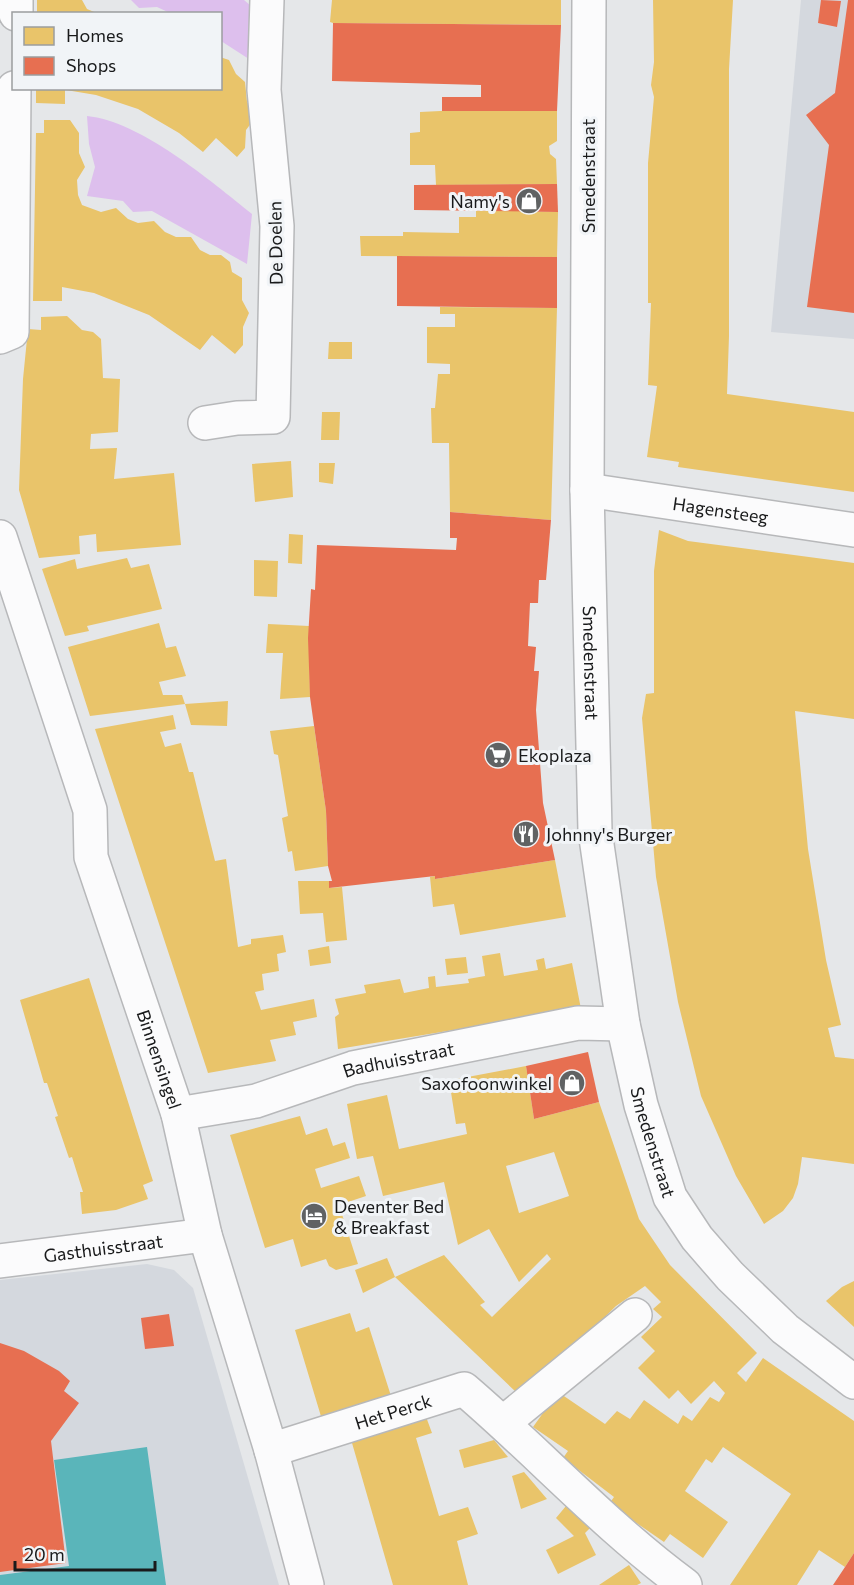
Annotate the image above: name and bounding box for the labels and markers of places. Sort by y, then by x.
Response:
shop icon: Namy's [514,186,544,216]
place label: Namy's [450,190,510,212]
supermarket icon: Ekoplaza [483,740,513,770]
place label: Ekoplaza [518,744,592,766]
restaurant icon: Johnny's Burger [511,819,541,849]
place label: Johnny's Burger [546,823,672,845]
shop icon: Saxofoonwinkel [557,1068,587,1098]
place label: Saxofoonwinkel [421,1072,552,1094]
place label: Deventer Bed & Breakfast [334,1195,444,1238]
hotel icon: Deventer Bed & Breakfast [299,1201,329,1231]

